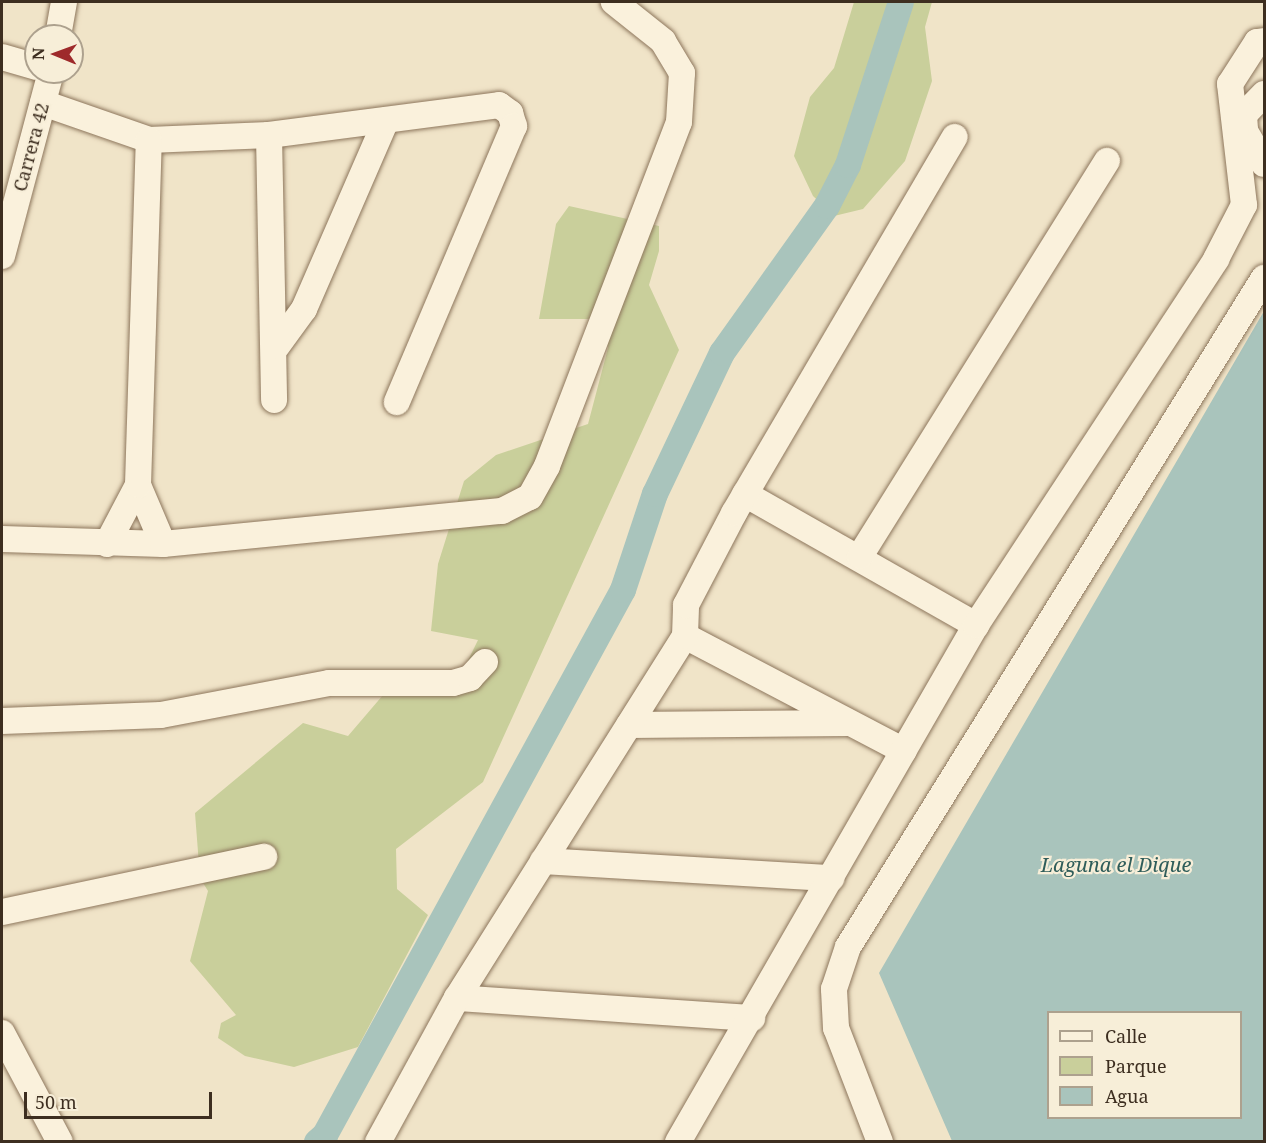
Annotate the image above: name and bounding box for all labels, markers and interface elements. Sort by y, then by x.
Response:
north arrow [24,24,84,84]
text: N [27,47,49,60]
street label: Carrera 42 [9,100,53,194]
water label: Laguna el Dique [1041,852,1191,876]
legend [1047,1011,1242,1119]
text: Calle [1105,1024,1147,1048]
text: Parque [1105,1054,1167,1078]
scale bar [27,1080,214,1118]
text: Agua [1105,1084,1149,1108]
text: 50 m [35,1090,77,1114]

